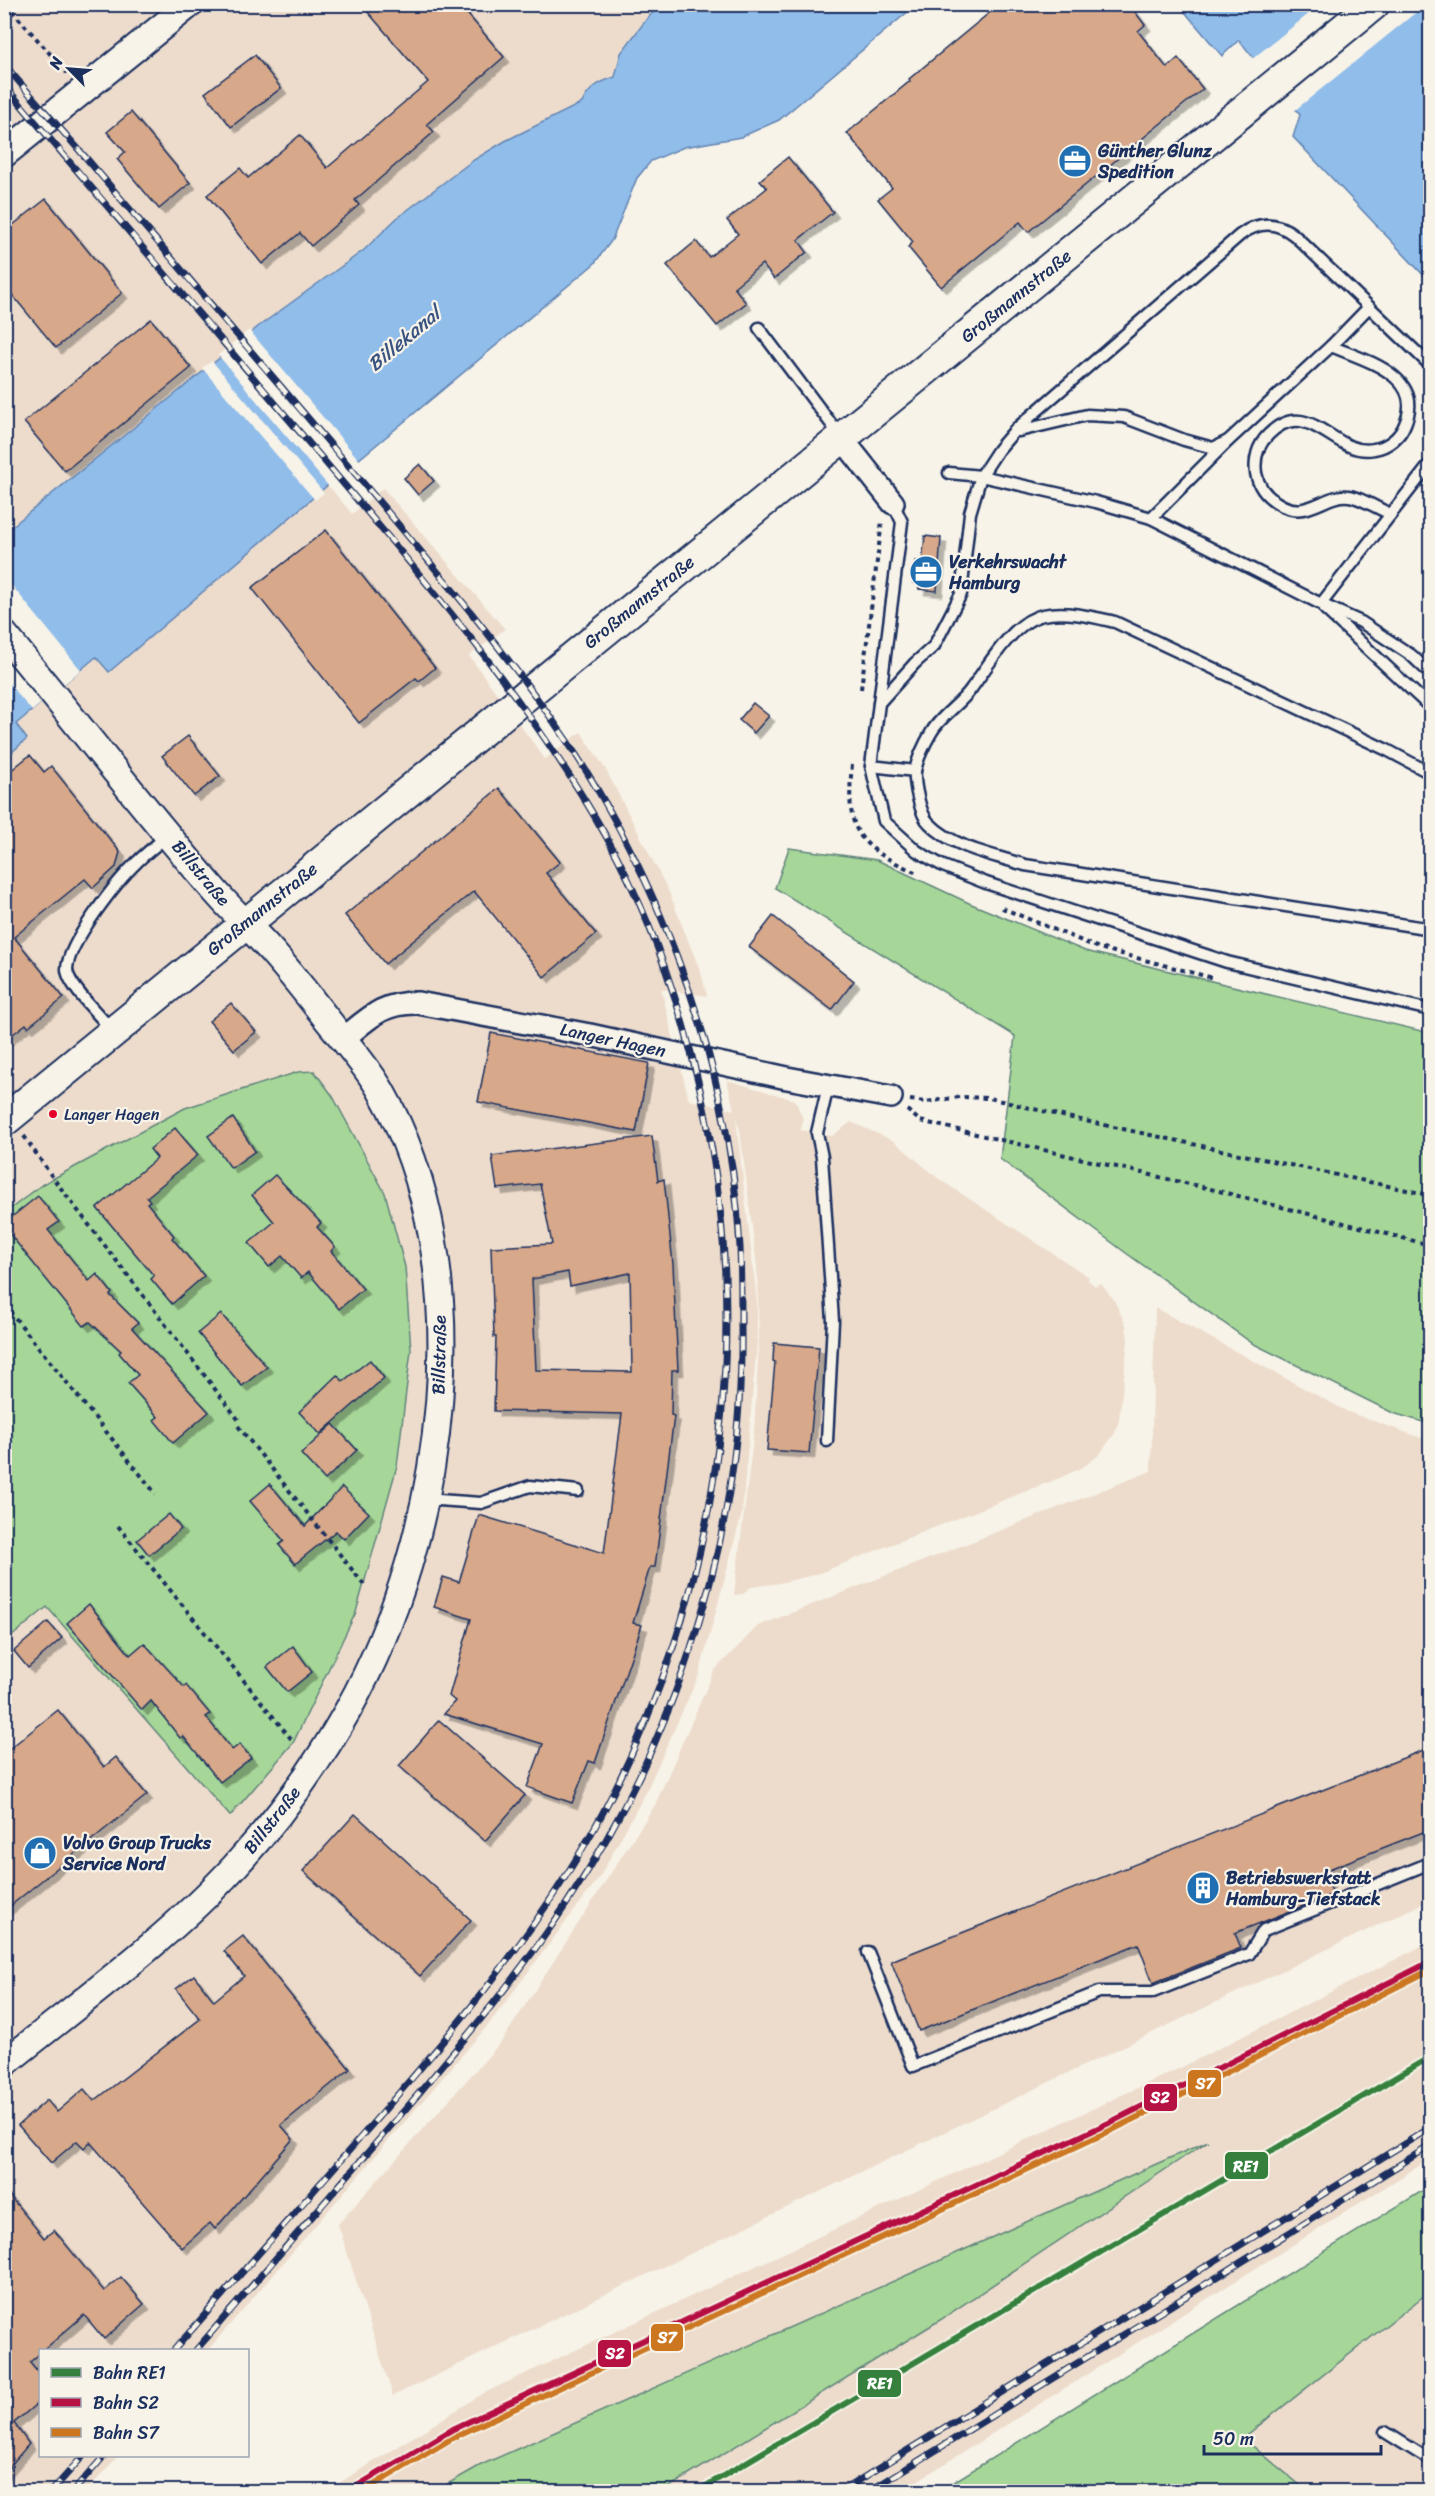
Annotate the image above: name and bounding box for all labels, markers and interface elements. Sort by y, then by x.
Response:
north arrow [39,39,99,99]
text: N [40,51,72,75]
place label: Günther Glunz Spedition [1097,135,1213,188]
office icon: Günther Glunz Spedition [1057,143,1093,179]
street label: Großmannstraße [953,241,1079,351]
water label: Billekanal [359,295,452,380]
place label: Verkehrswacht Hamburg [948,546,1068,599]
street label: Großmannstraße [576,547,702,657]
office icon: Verkehrswacht Hamburg [908,554,944,590]
street label: Billstraße [163,832,239,914]
street label: Großmannstraße [199,854,325,964]
street label: Langer Hagen [557,1013,669,1067]
place label: Langer Hagen [64,1100,160,1129]
marker: Langer Hagen [47,1108,59,1120]
street label: Billstraße [422,1315,456,1395]
street label: Billstraße [235,1779,309,1861]
place label: Volvo Group Trucks Service Nord [62,1827,212,1880]
shop icon: Volvo Group Trucks Service Nord [22,1835,58,1871]
place label: Betriebswerkstatt Hamburg-Tiefstack [1225,1862,1381,1915]
building icon: Betriebswerkstatt Hamburg-Tiefstack [1185,1870,1221,1906]
line badge: S7 [1187,2069,1222,2098]
text: S7 [1194,2069,1216,2098]
line badge: S2 [1143,2083,1178,2112]
text: S2 [1149,2083,1170,2112]
line badge: RE1 [1224,2151,1269,2180]
text: RE1 [1232,2152,1259,2181]
line badge: S7 [650,2323,684,2352]
text: S7 [656,2323,678,2352]
line badge: S2 [597,2339,632,2368]
text: S2 [604,2339,625,2368]
legend [39,2349,249,2457]
text: Bahn RE1 [93,2357,166,2389]
line badge: RE1 [857,2369,902,2398]
text: RE1 [866,2369,893,2398]
text: Bahn S2 [93,2387,159,2419]
text: Bahn S7 [93,2417,161,2449]
scale bar [1204,2418,1381,2456]
text: 50 m [1213,2423,1254,2455]

